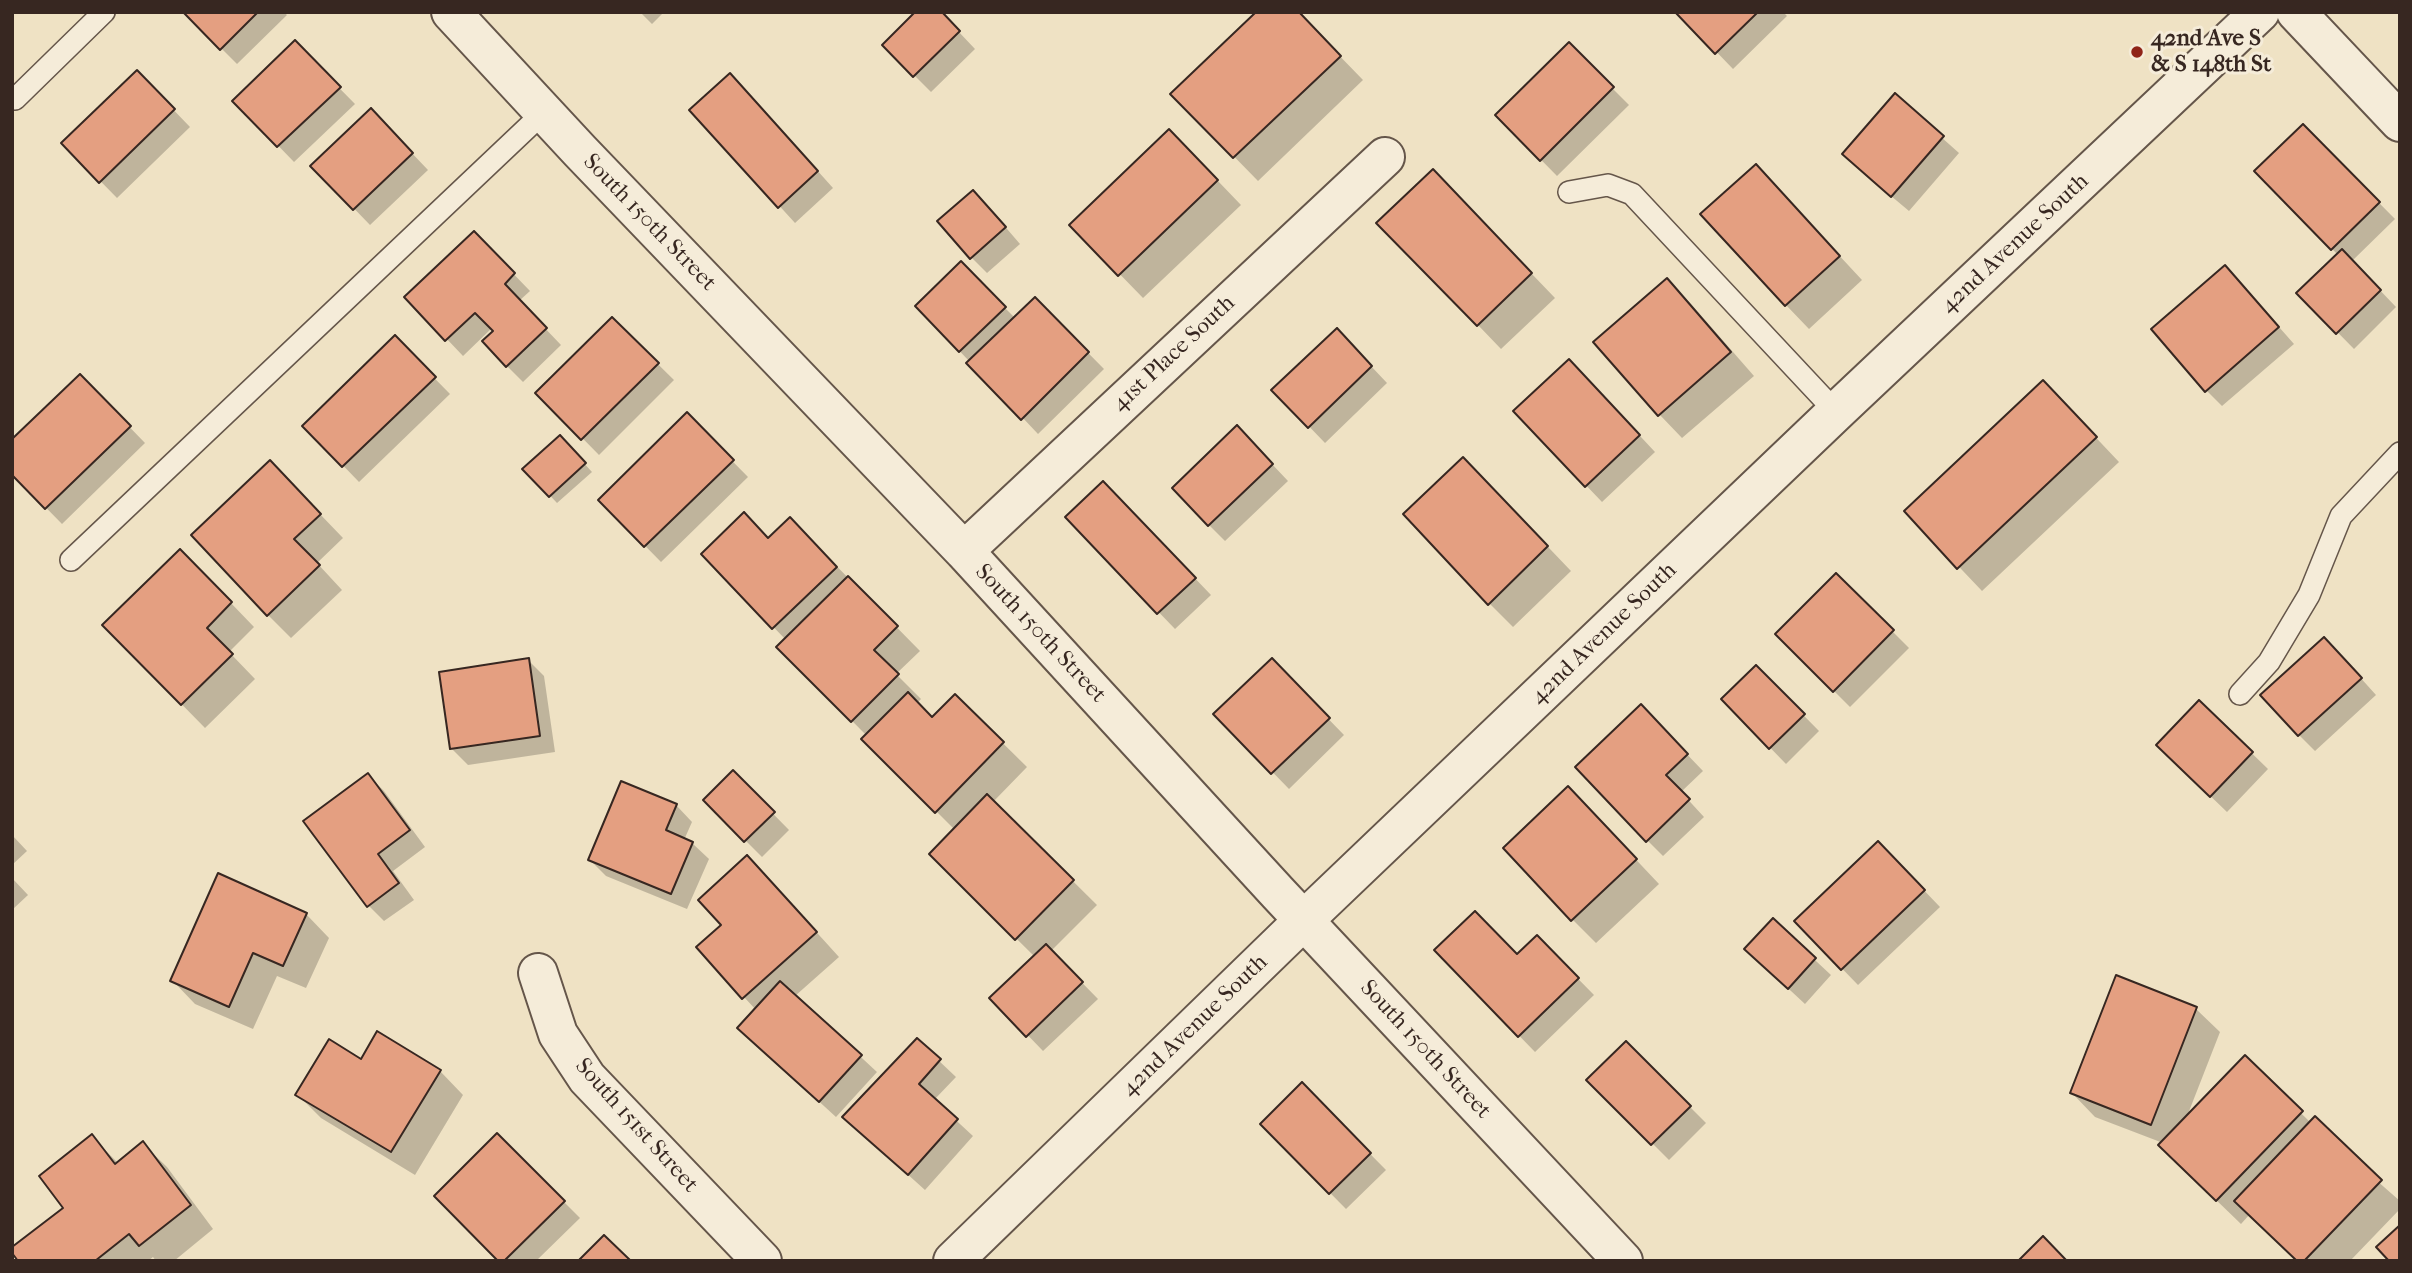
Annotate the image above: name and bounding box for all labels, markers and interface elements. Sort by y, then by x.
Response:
place label: 42nd Ave S & S 148th St [2151,25,2271,79]
marker: 42nd Ave S & S 148th St [2129,44,2145,60]
street label: South 150th Street [577,149,721,297]
street label: 42nd Avenue South [1935,168,2095,320]
street label: 41st Place South [1107,290,1241,418]
street label: 42nd Avenue South [1525,557,1683,711]
street label: South 150th Street [969,559,1111,709]
street label: 42nd Avenue South [1116,949,1274,1103]
street label: South 150th Street [1354,975,1496,1125]
street label: South 151st Street [569,1053,703,1199]

